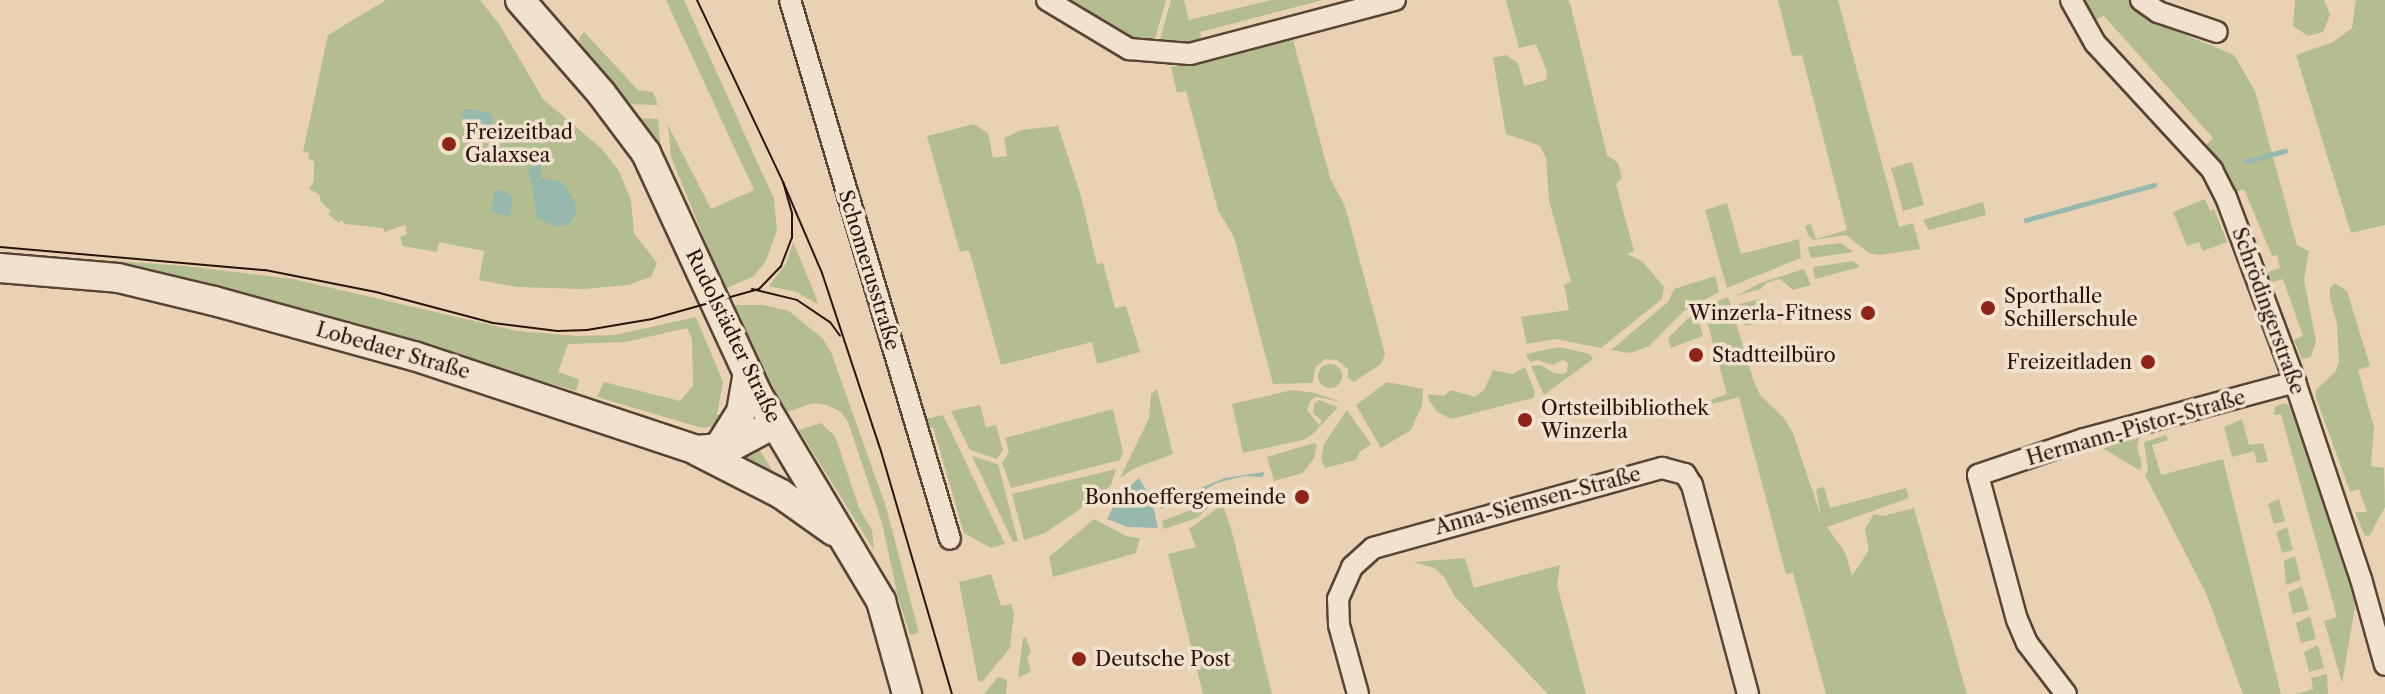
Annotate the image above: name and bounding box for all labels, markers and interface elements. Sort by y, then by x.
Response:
place label: Freizeitbad Galaxsea [465,120,573,167]
marker: Freizeitbad Galaxsea [440,135,458,153]
street label: Schomerusstraße [833,187,905,353]
street label: Schrödingerstraße [2227,224,2309,398]
street label: Rudolstädter Straße [680,245,786,427]
place label: Sporthalle Schillerschule [2004,284,2138,331]
marker: Sporthalle Schillerschule [1979,299,1997,317]
place label: Winzerla-Fitness [1689,301,1852,325]
marker: Winzerla-Fitness [1859,304,1877,322]
street label: Lobedaer Straße [313,318,473,384]
place label: Stadtteilbüro [1712,343,1836,367]
marker: Stadtteilbüro [1687,346,1705,364]
place label: Freizeitladen [2007,350,2132,374]
marker: Freizeitladen [2139,353,2157,371]
street label: Hermann-Pistor-Straße [2024,385,2248,471]
place label: Ortsteilbibliothek Winzerla [1541,396,1709,443]
marker: Ortsteilbibliothek Winzerla [1516,411,1534,429]
street label: Anna-Siemsen-Straße [1432,462,1644,540]
place label: Bonhoeffergemeinde [1085,485,1286,509]
marker: Bonhoeffergemeinde [1293,488,1311,506]
place label: Deutsche Post [1095,647,1231,671]
marker: Deutsche Post [1070,650,1088,668]

